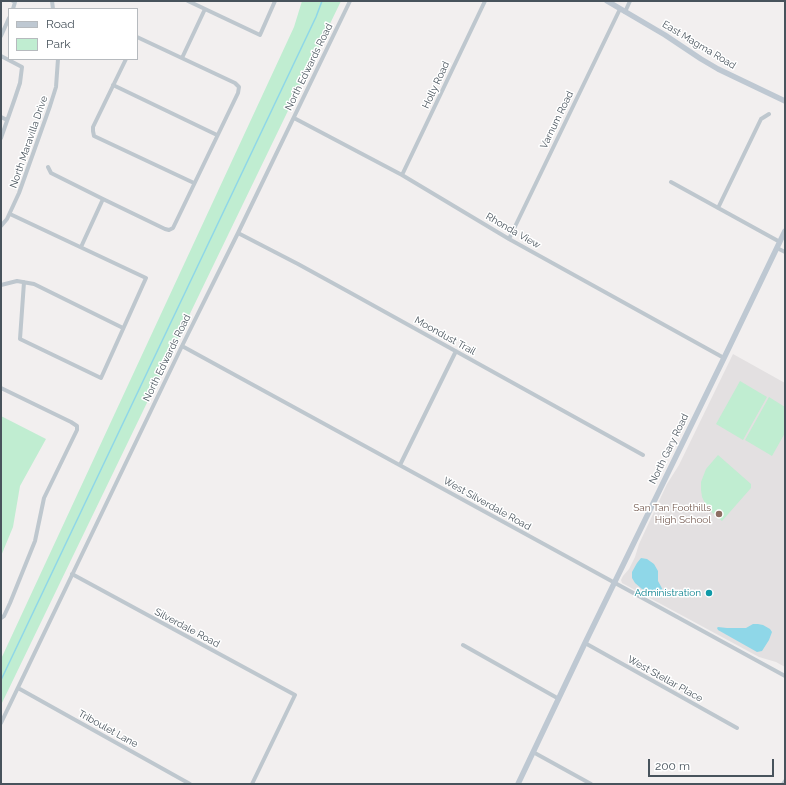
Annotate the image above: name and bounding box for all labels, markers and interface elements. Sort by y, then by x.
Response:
legend [8,8,138,60]
text: Road [46,17,75,31]
street label: East Magma Road [660,18,738,72]
street label: North Edwards Road [283,22,335,112]
text: Park [46,37,71,51]
street label: Holly Road [420,60,452,110]
street label: Varnum Road [538,89,576,151]
street label: North Maravilla Drive [8,94,50,190]
street label: Rhonda View [484,211,542,251]
street label: North Edwards Road [141,313,193,403]
street label: Moondust Trail [412,314,478,358]
street label: North Gary Road [647,412,691,486]
street label: West Silverdale Road [441,475,533,533]
place label: San Tan Foothills High School [633,502,711,526]
marker: San Tan Foothills High School [714,509,724,519]
place label: Administration [634,587,701,599]
marker: Administration [704,588,714,598]
street label: Silverdale Road [152,606,222,650]
street label: West Stellar Place [625,653,705,705]
street label: Triboulet Lane [76,708,140,750]
scale bar [650,751,776,777]
text: 200 m [655,759,690,773]

